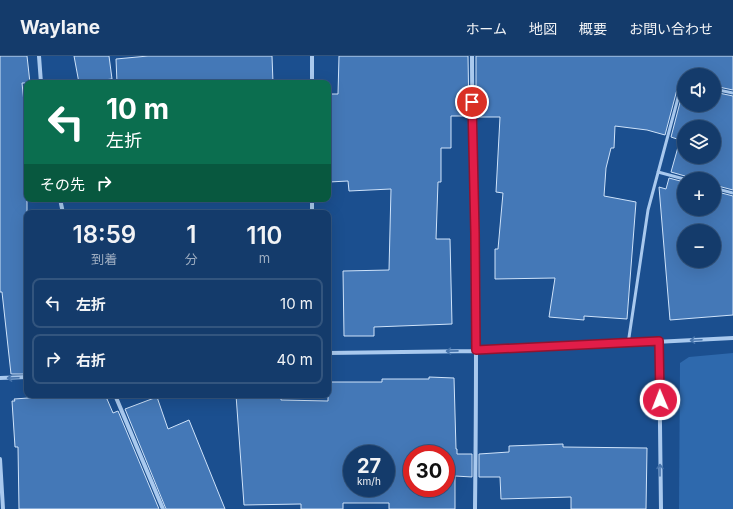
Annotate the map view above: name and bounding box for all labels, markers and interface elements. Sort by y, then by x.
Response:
text: Waylane [20,16,100,39]
text: ホーム [465,20,507,37]
text: 地図 [529,20,557,37]
text: 概要 [579,20,607,37]
text: お問い合わせ [629,20,713,37]
map controls [677,68,721,268]
button: sound [677,68,721,112]
pin [455,85,489,119]
icon: arrive [461,91,483,113]
text: 10 m [106,92,169,126]
icon: left [40,96,92,148]
button: layers [677,120,721,164]
text: 左折 [106,130,142,151]
icon: right [93,172,115,194]
button: + [677,172,721,216]
text: その先 [40,175,85,194]
text: 18:59 [73,220,136,249]
text: 1 [186,220,196,249]
text: 110 [246,221,282,250]
button: − [677,224,721,268]
text: m [259,250,270,266]
text: 到着 [91,251,117,267]
text: 分 [185,251,198,267]
icon: left [42,292,64,314]
text: 10 m [280,294,313,313]
text: 左折 [76,295,106,314]
one-way arrow [690,336,703,343]
one-way arrow [446,347,459,355]
icon: right [42,348,64,370]
text: 40 m [276,350,313,369]
text: 右折 [76,351,106,370]
one-way arrow [7,374,20,382]
position arrow [639,379,681,421]
speed limit sign: 30 [403,445,455,497]
text: 27 [357,454,381,478]
one-way arrow [656,464,664,477]
text: km/h [357,475,381,487]

